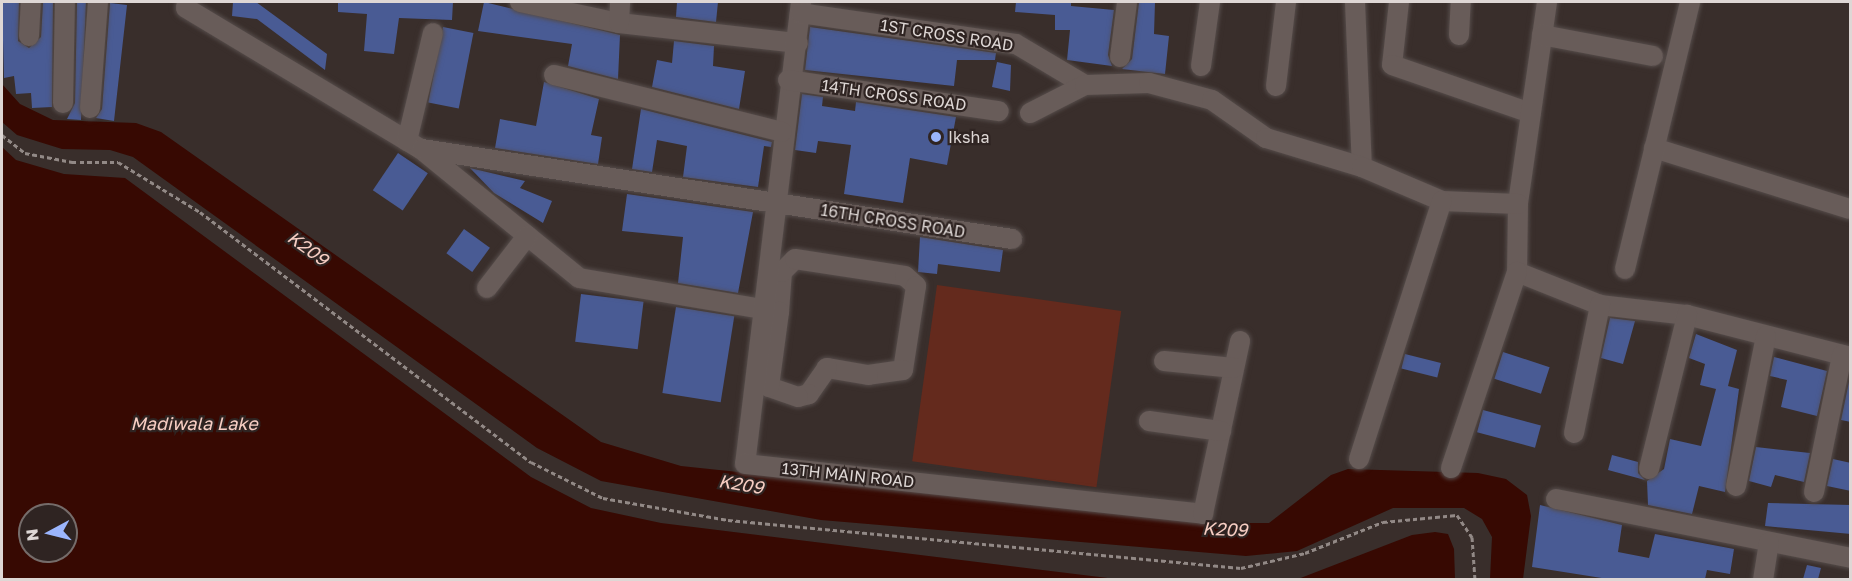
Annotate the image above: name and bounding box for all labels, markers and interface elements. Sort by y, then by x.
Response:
street label: 1ST CROSS ROAD [879,15,1015,55]
street label: 14TH CROSS ROAD [820,75,968,115]
place label: Iksha [948,127,989,147]
marker: Iksha [929,130,943,144]
street label: 16TH CROSS ROAD [819,200,967,242]
water label: K209 [283,226,333,270]
water label: Madiwala Lake [130,412,258,434]
street label: 13TH MAIN ROAD [781,458,915,492]
water label: K209 [717,470,765,498]
north arrow [18,503,78,563]
water label: K209 [1202,517,1248,541]
text: N [21,528,43,542]

